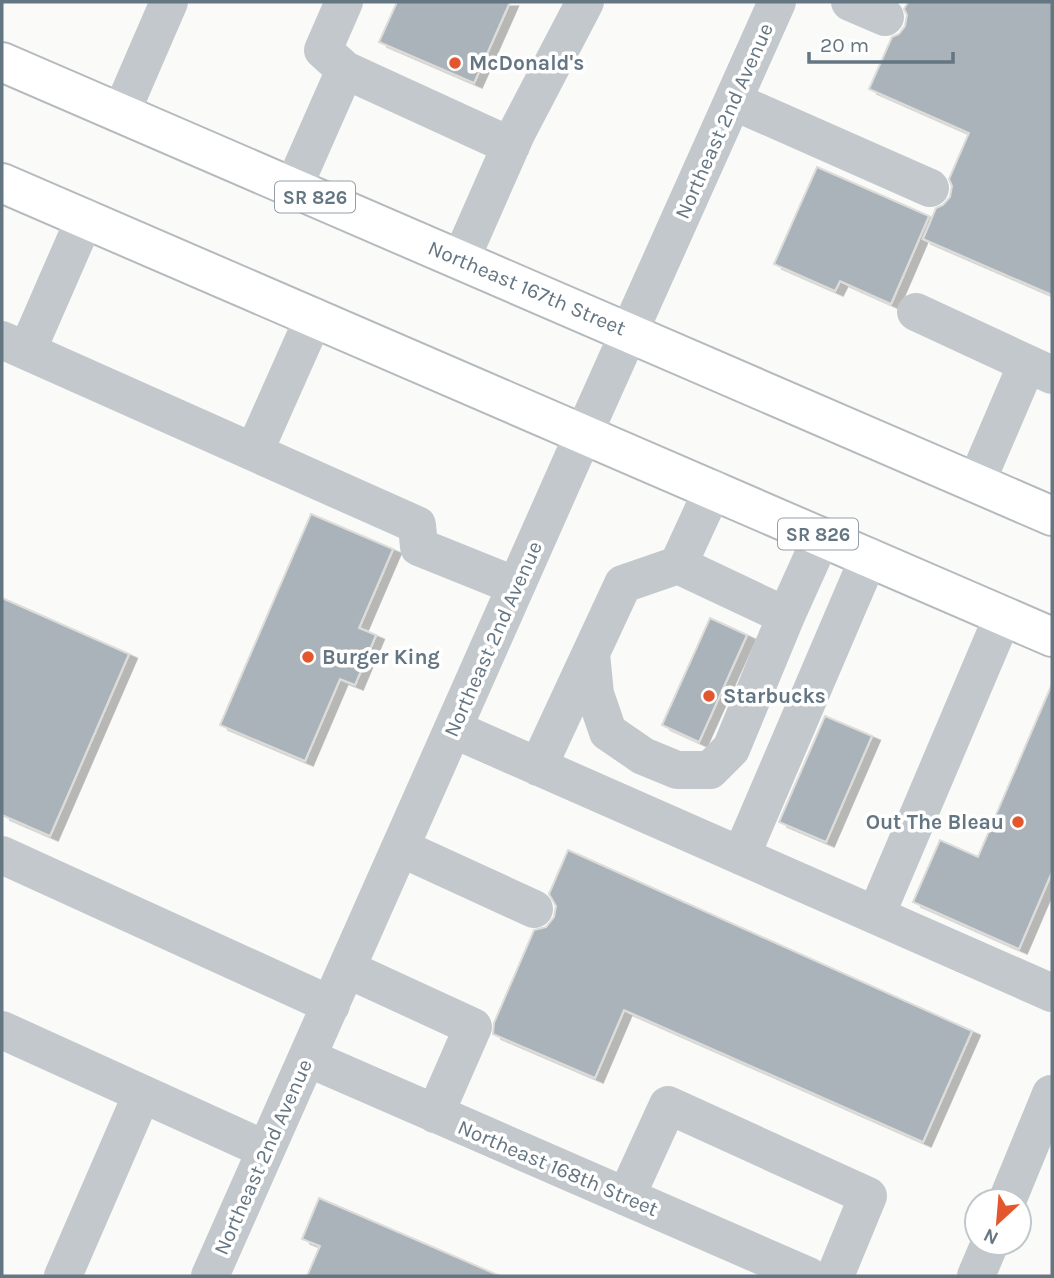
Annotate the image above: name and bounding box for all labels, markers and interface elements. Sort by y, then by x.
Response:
street label: Northeast 2nd Avenue [670,19,778,223]
scale bar [809,21,953,65]
text: 20 m [820,33,869,57]
place label: McDonald's [469,51,584,75]
marker: McDonald's [447,55,463,71]
road number: SR 826 [275,182,355,212]
street label: Northeast 167th Street [425,235,629,341]
road number: SR 826 [778,519,858,550]
street label: Northeast 2nd Avenue [439,537,547,741]
place label: Burger King [322,645,440,669]
marker: Burger King [300,649,316,665]
place label: Starbucks [723,684,826,708]
marker: Starbucks [701,688,717,704]
place label: Out The Bleau [866,810,1004,834]
marker: Out The Bleau [1010,814,1026,830]
street label: Northeast 2nd Avenue [209,1055,317,1259]
street label: Northeast 168th Street [454,1115,662,1221]
north arrow [963,1187,1033,1257]
text: N [980,1224,1002,1249]

